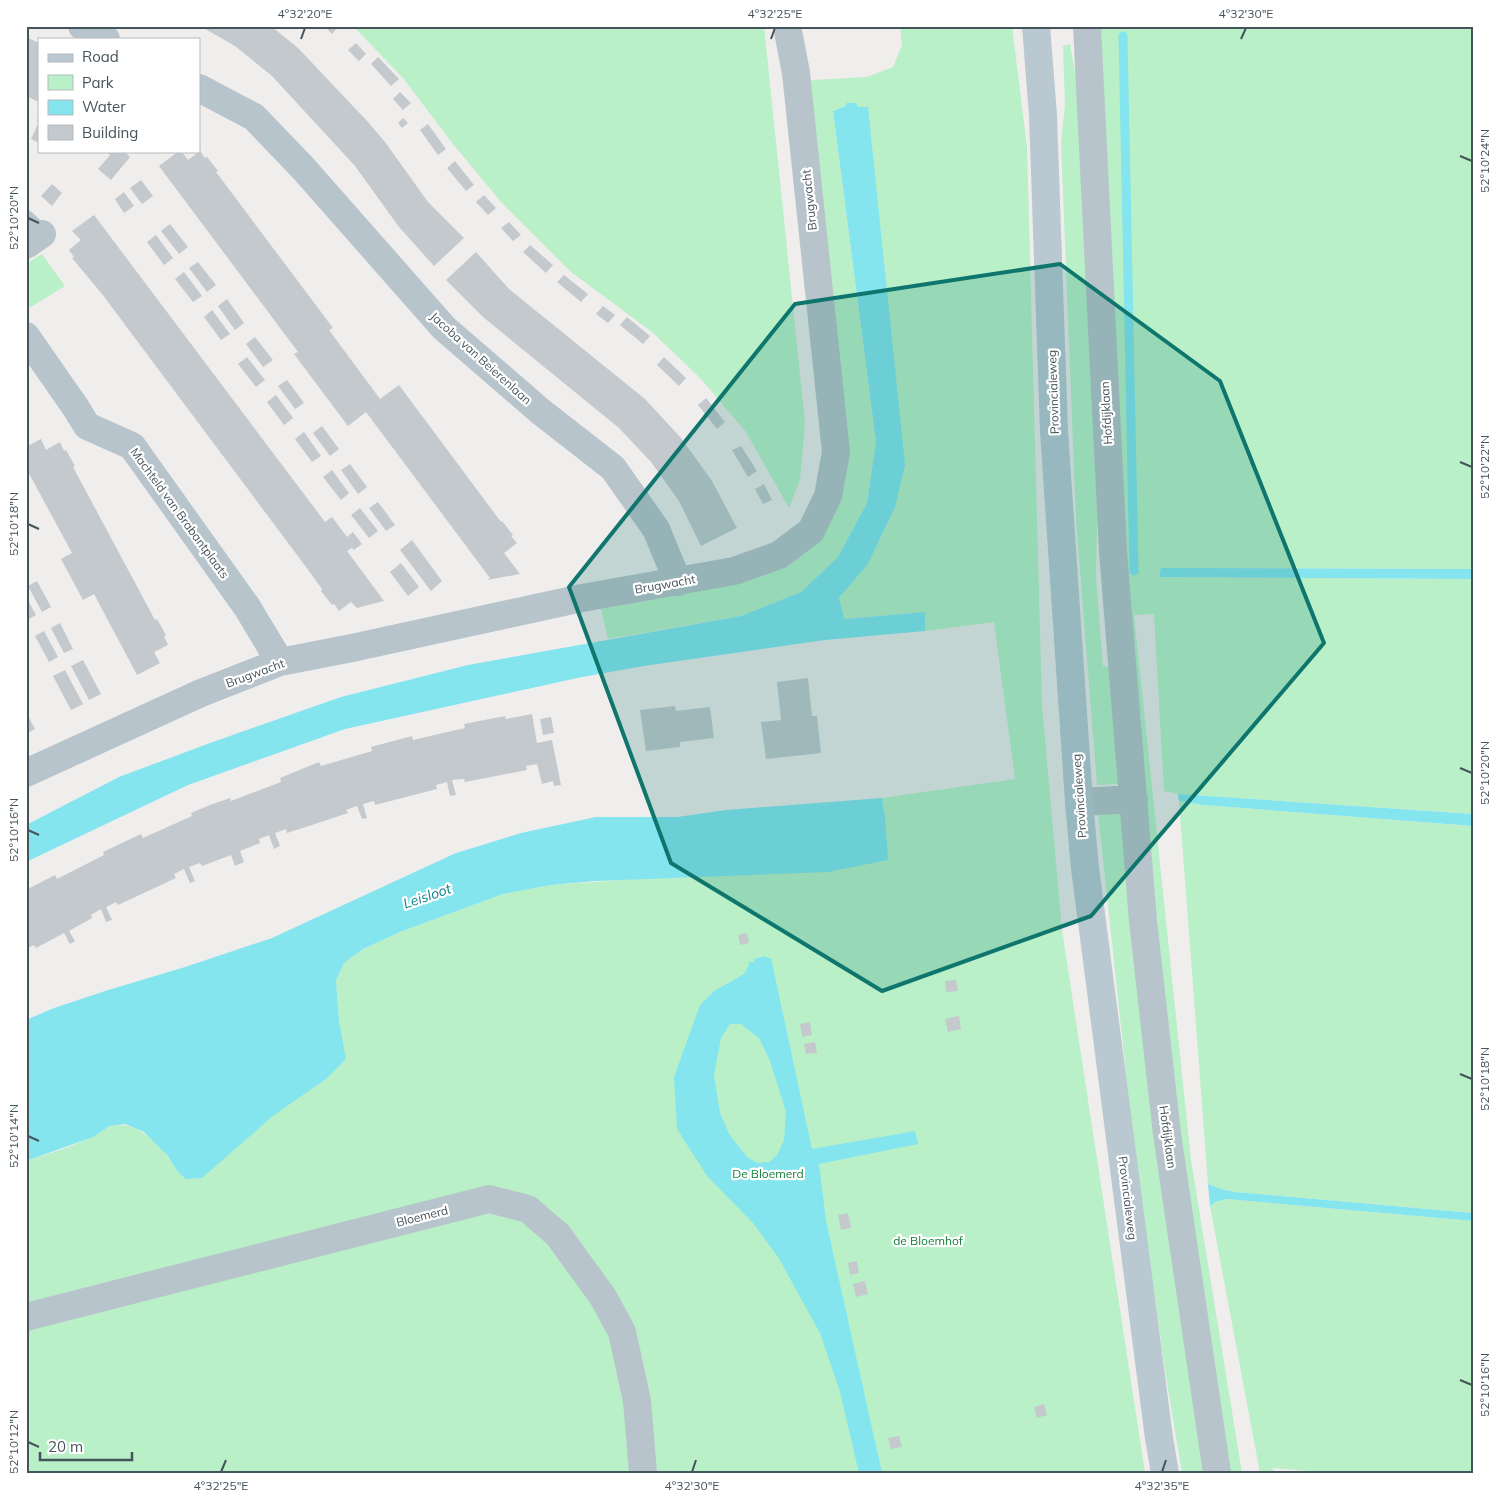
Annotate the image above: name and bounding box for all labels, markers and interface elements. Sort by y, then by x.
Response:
text: 4°32'20"E [278,6,332,21]
text: 4°32'25"E [748,6,802,21]
text: 4°32'30"E [1219,6,1273,21]
legend [38,38,200,152]
text: Road [82,47,119,66]
text: Park [82,73,114,92]
text: Water [82,97,126,116]
text: Building [82,123,138,142]
text: 52°10'24"N [1477,129,1492,193]
street label: Brugwacht [798,169,820,231]
text: 52°10'20"N [6,186,21,250]
street label: Jacoba van Beierenlaan [427,309,535,407]
street label: Provincialeweg [1044,350,1062,434]
street label: Hofdijklaan [1097,381,1115,445]
text: 52°10'22"N [1477,435,1492,499]
street label: Machteld van Brabantplaats [128,445,232,581]
text: 52°10'18"N [6,492,21,556]
street label: Brugwacht [633,571,697,597]
street label: Brugwacht [224,655,286,691]
text: 52°10'20"N [1477,741,1492,805]
street label: Provincialeweg [1069,753,1089,839]
text: 52°10'16"N [6,798,21,862]
water label: Leisloot [401,879,454,913]
text: 52°10'18"N [1477,1047,1492,1111]
text: 52°10'14"N [6,1104,21,1168]
street label: Hofdijklaan [1156,1105,1180,1169]
street label: Provincialeweg [1115,1155,1141,1241]
park label: De Bloemerd [732,1166,804,1181]
street label: Bloemerd [394,1202,450,1230]
park label: de Bloemhof [893,1233,964,1248]
text: 52°10'16"N [1477,1353,1492,1417]
text: 52°10'12"N [6,1410,21,1474]
scale bar [40,1429,132,1461]
text: 20 m [48,1437,83,1456]
text: 4°32'25"E [194,1478,248,1493]
text: 4°32'30"E [665,1478,719,1493]
text: 4°32'35"E [1135,1478,1189,1493]

